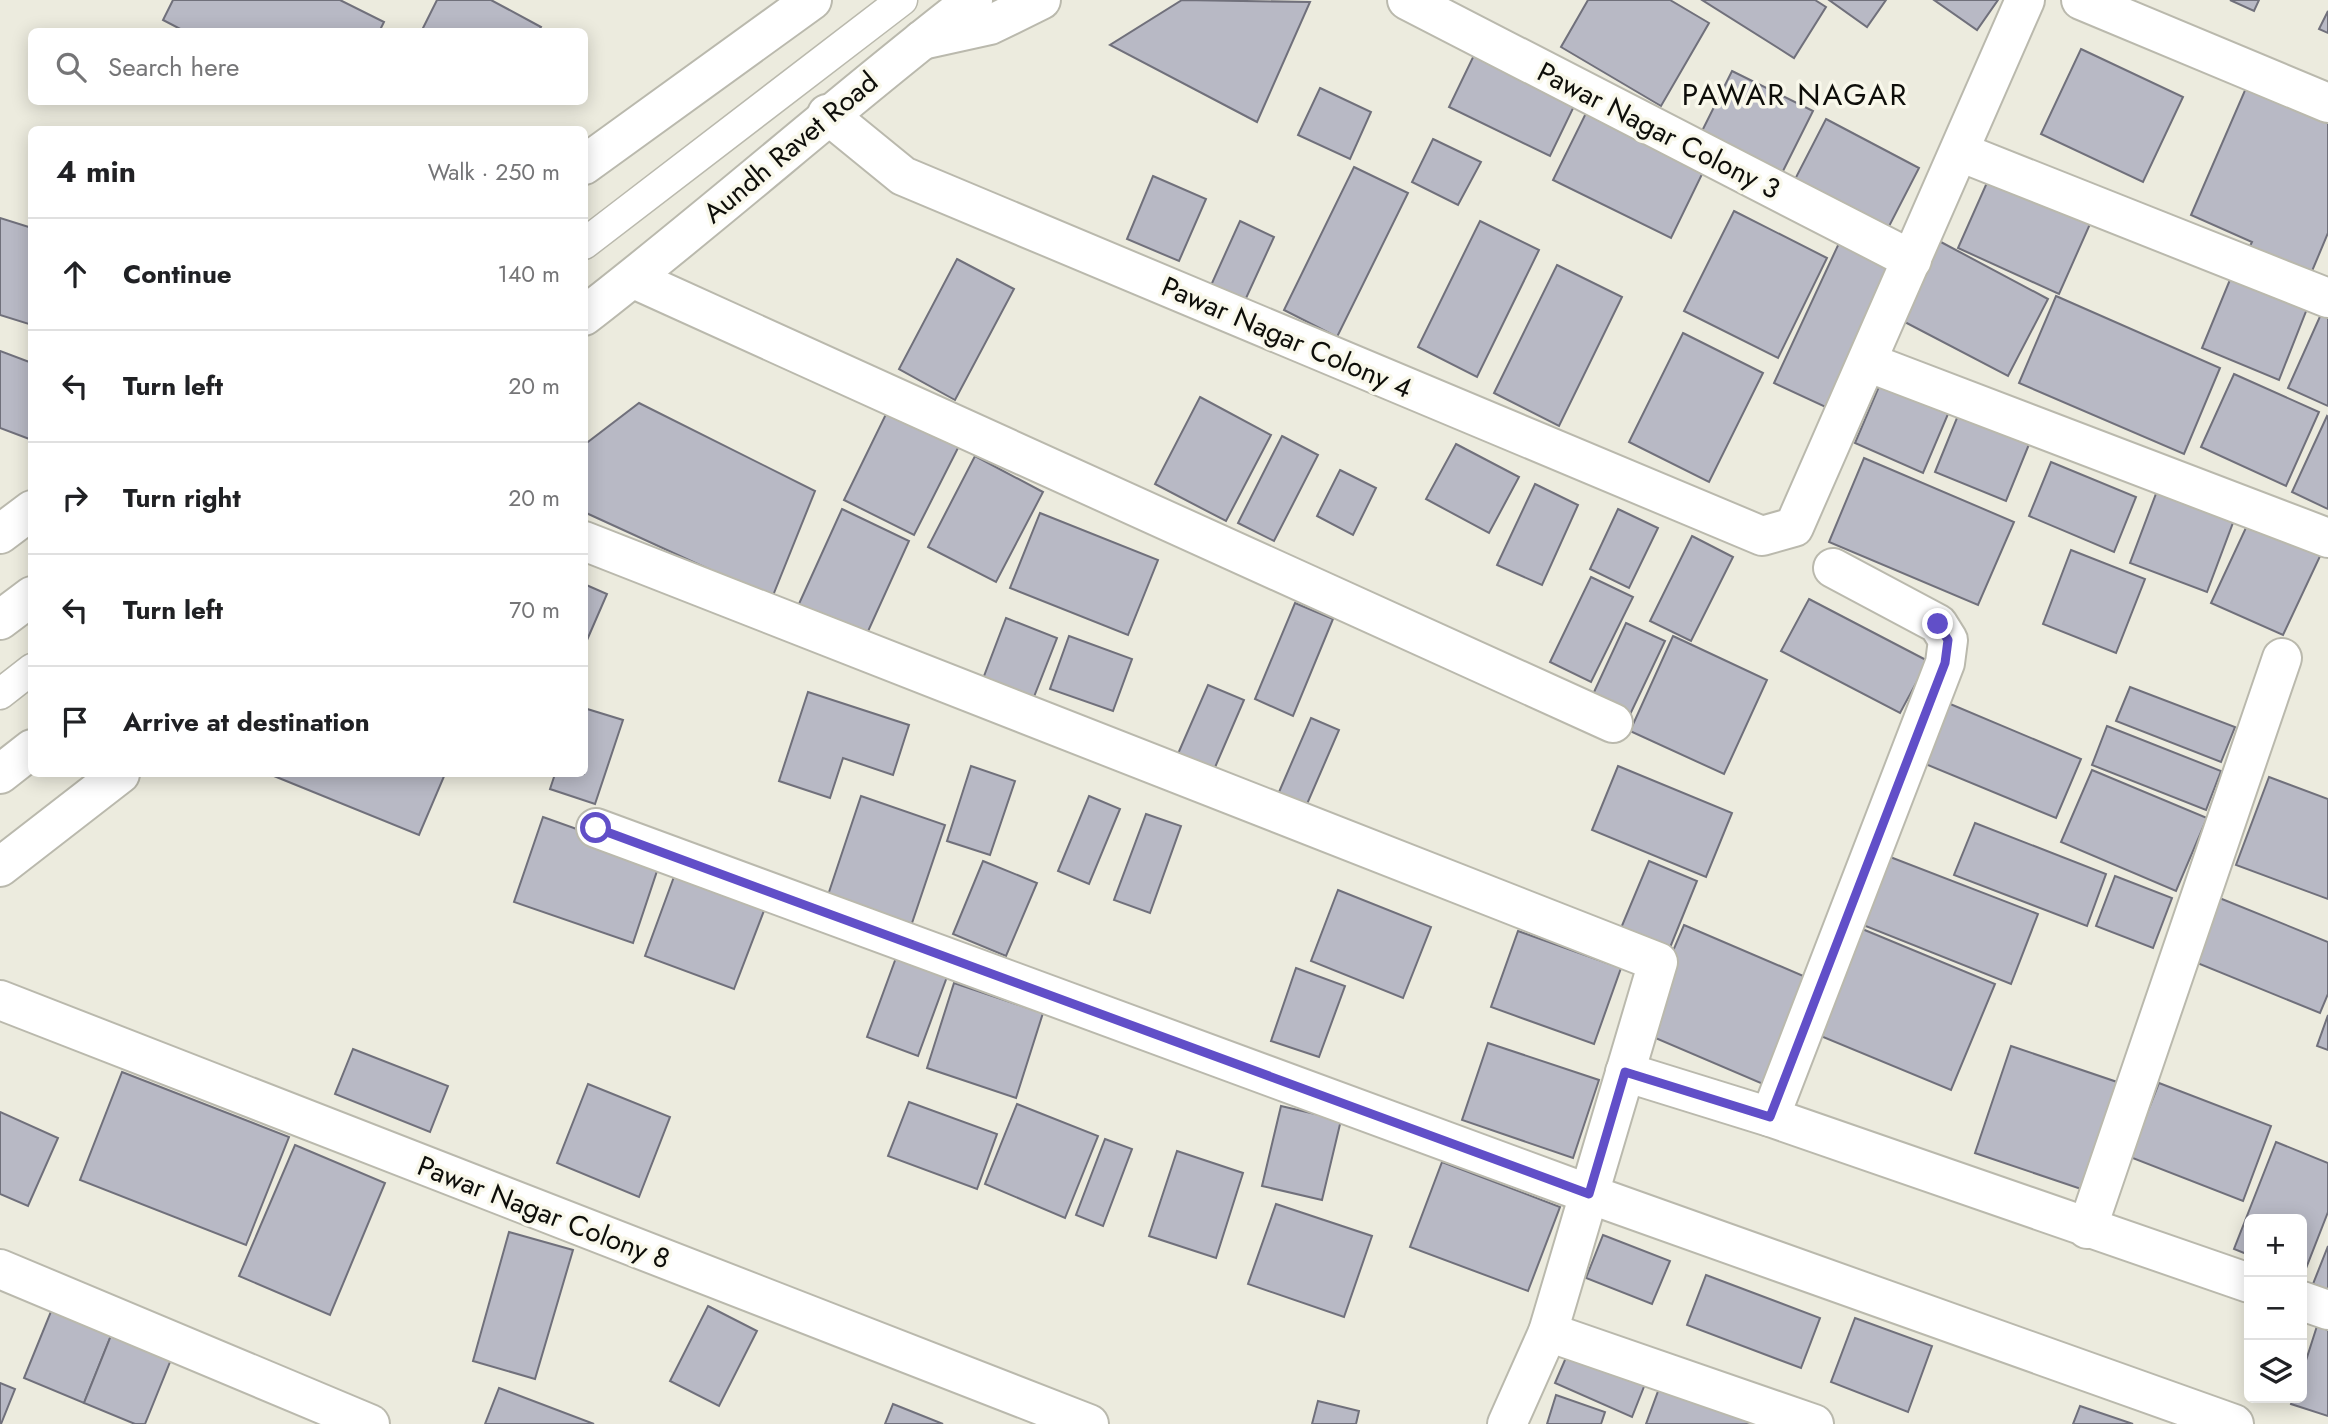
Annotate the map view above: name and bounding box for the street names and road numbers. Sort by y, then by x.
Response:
street label: Pawar Nagar Colony 3 [1530,51,1787,209]
street label: Aundh Ravet Road [694,62,887,233]
street label: Pawar Nagar Colony 4 [1155,266,1419,409]
street label: Pawar Nagar Colony 8 [412,1145,676,1280]

